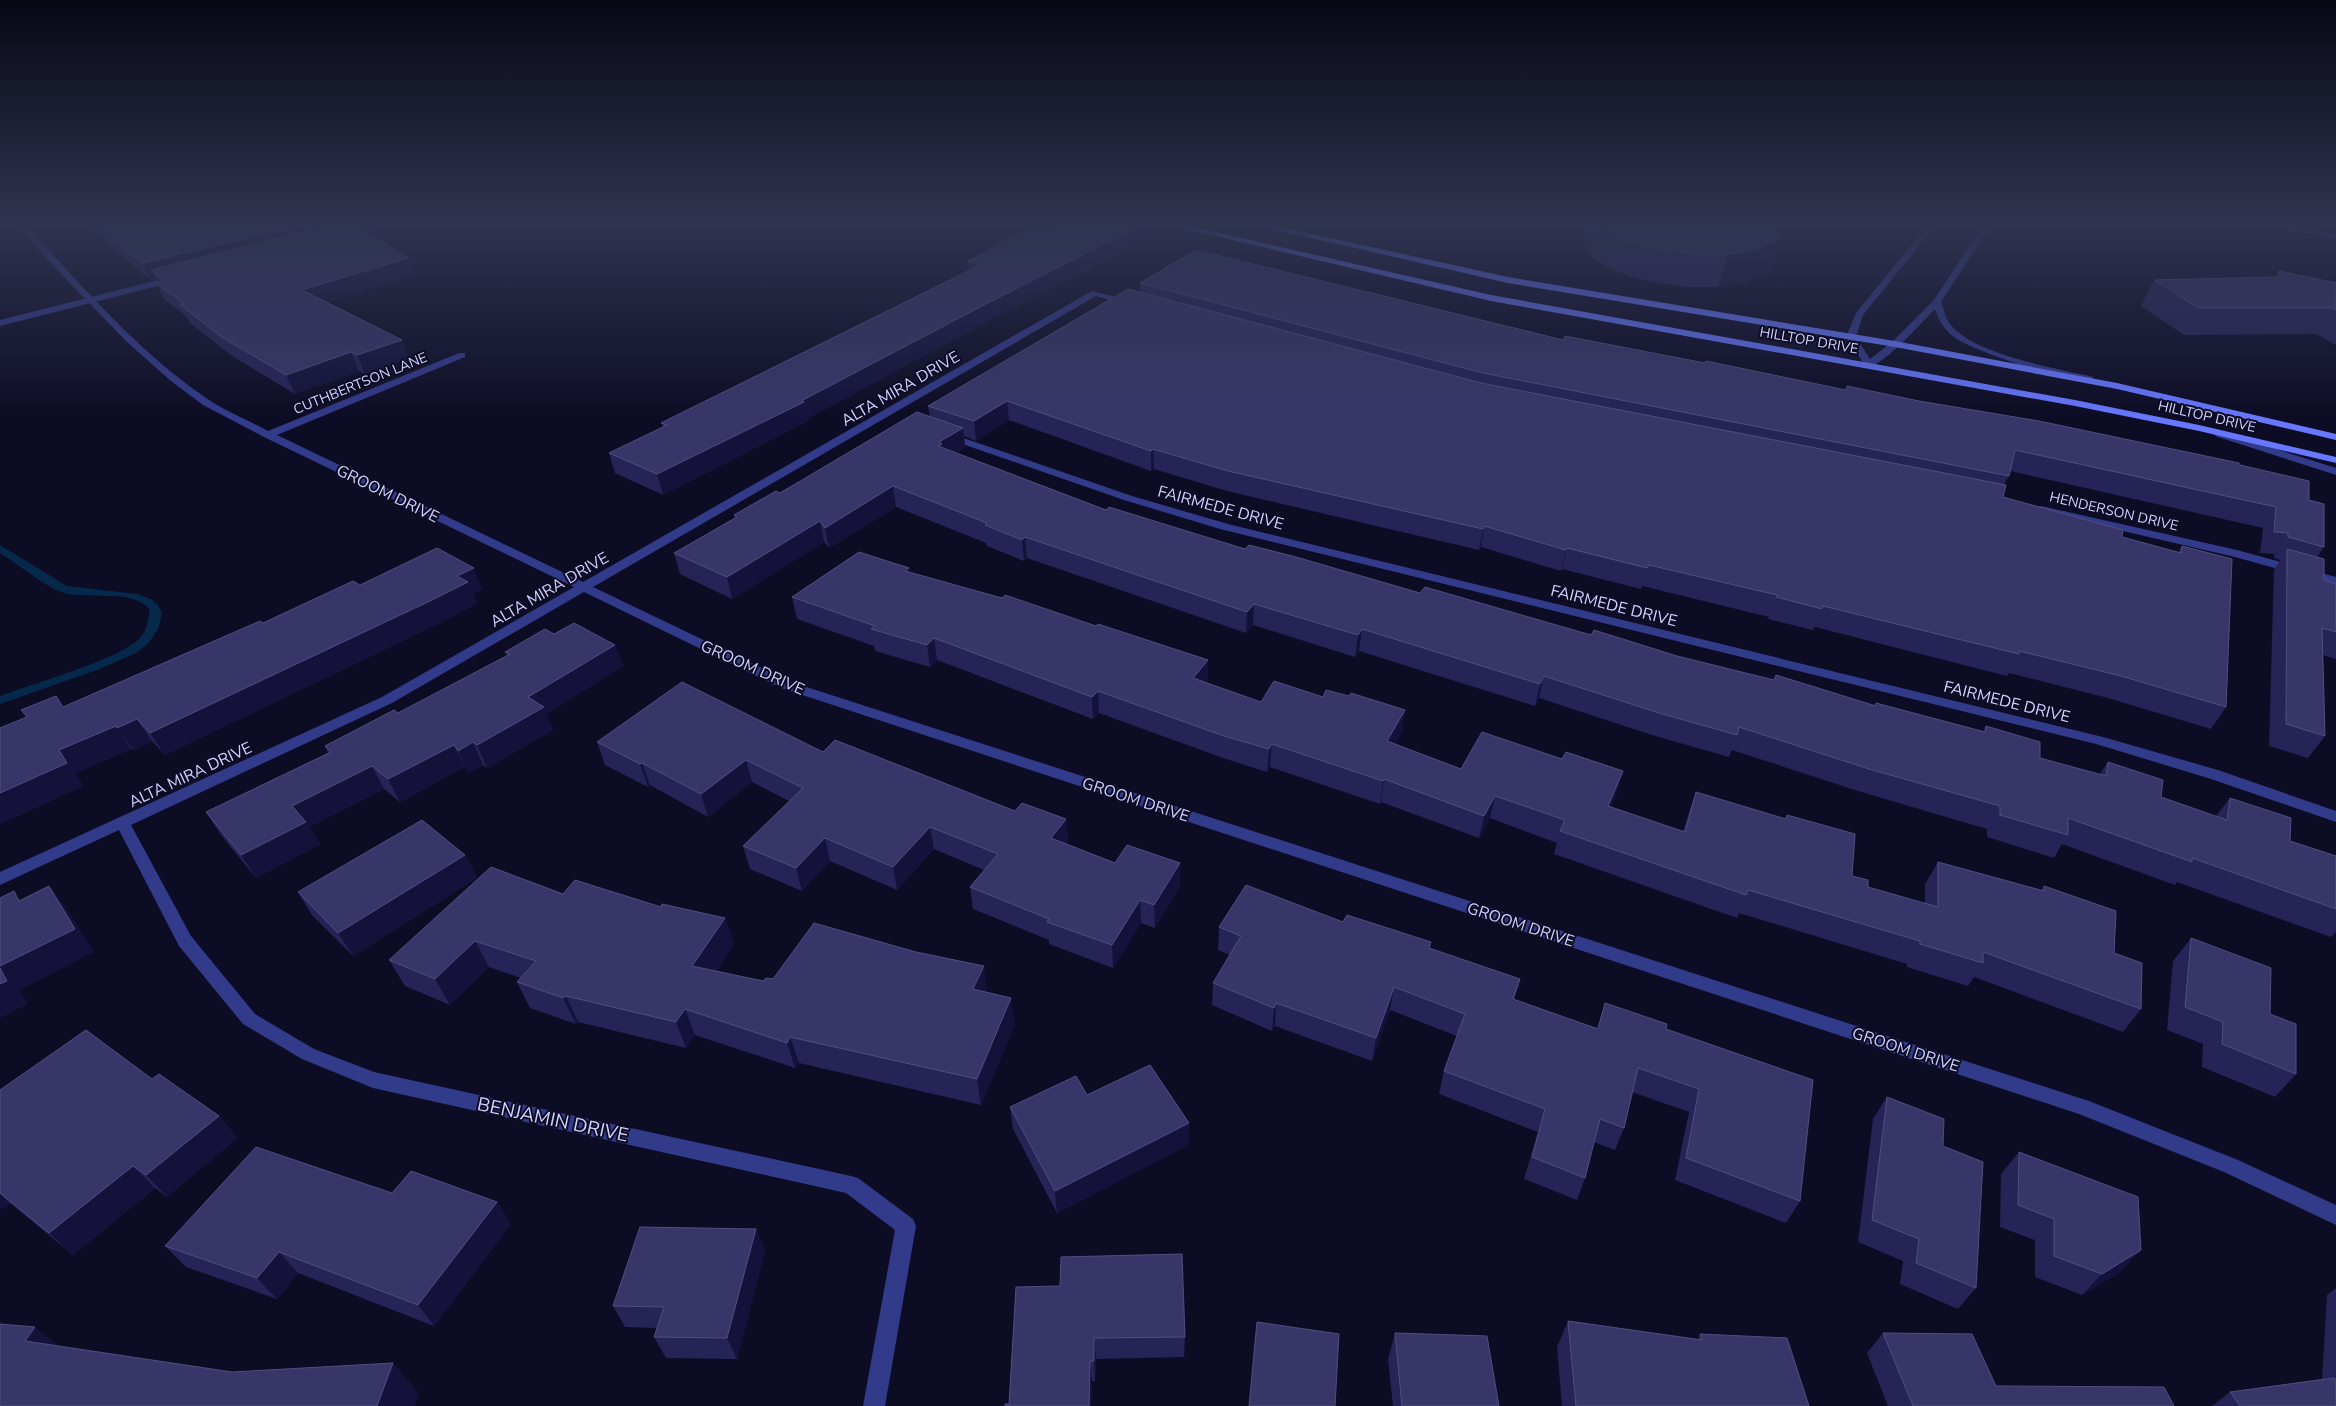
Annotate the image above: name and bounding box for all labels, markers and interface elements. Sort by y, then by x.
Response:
street label: HILLTOP DRIVE [1758,322,1860,359]
street label: ALTA MIRA DRIVE [837,346,964,432]
street label: CUTHBERTSON LANE [290,348,430,419]
street label: HILLTOP DRIVE [2156,396,2258,437]
street label: GROOM DRIVE [333,460,443,528]
street label: FAIRMEDE DRIVE [1155,481,1286,535]
street label: HENDERSON DRIVE [2048,487,2180,536]
street label: ALTA MIRA DRIVE [486,547,613,633]
street label: FAIRMEDE DRIVE [1548,580,1679,632]
street label: GROOM DRIVE [697,635,808,701]
street label: FAIRMEDE DRIVE [1941,676,2072,728]
street label: ALTA MIRA DRIVE [125,737,256,813]
street label: GROOM DRIVE [1079,772,1192,828]
street label: GROOM DRIVE [1464,897,1577,953]
street label: GROOM DRIVE [1849,1022,1962,1078]
street label: BENJAMIN DRIVE [475,1091,631,1149]

